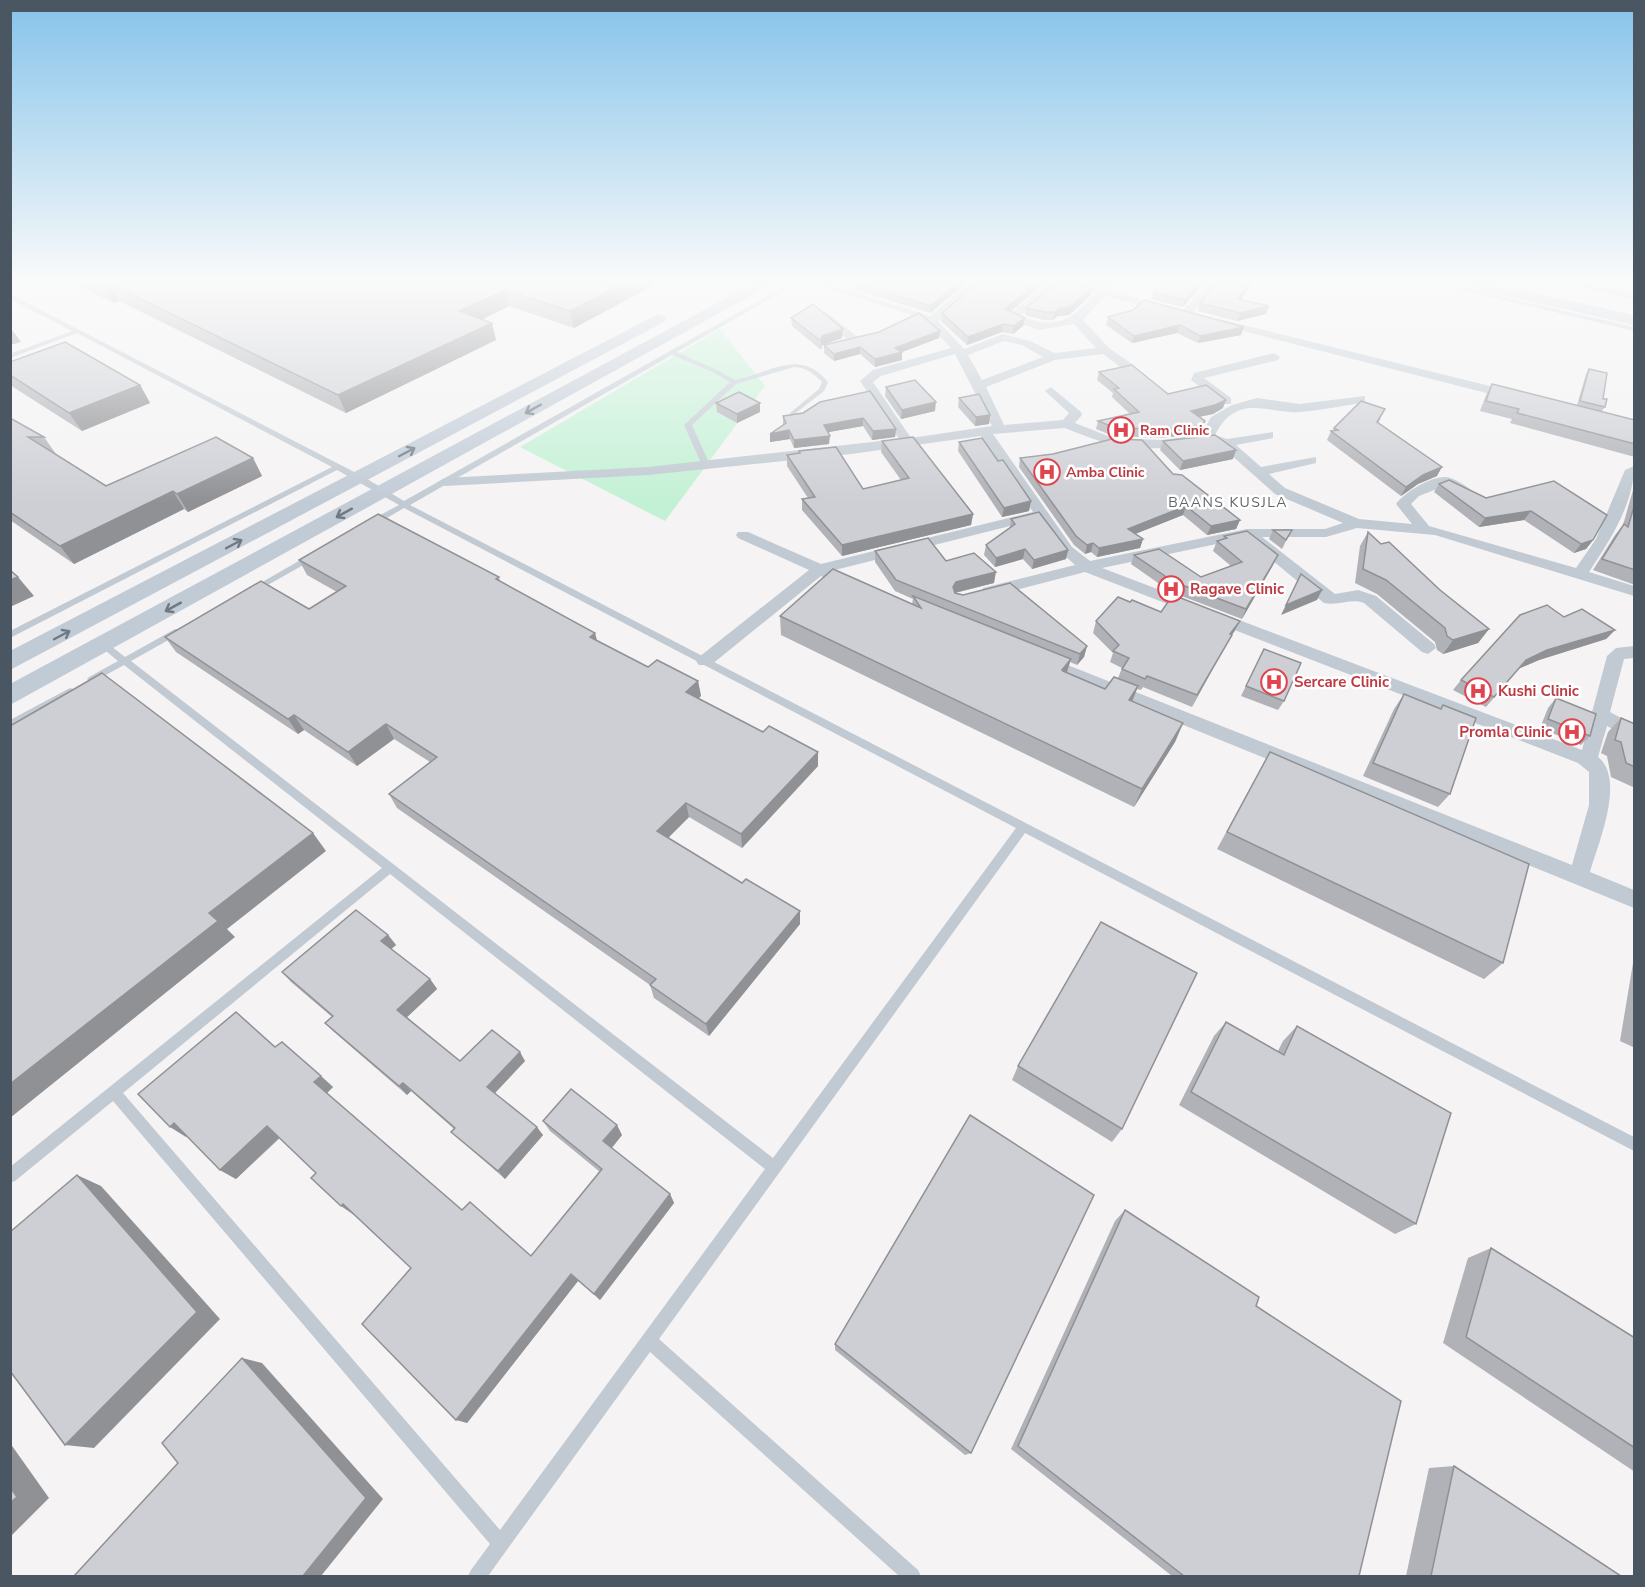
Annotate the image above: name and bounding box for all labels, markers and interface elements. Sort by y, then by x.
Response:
one-way arrow [525,403,542,415]
hospital icon: Ram Clinic [1106,415,1136,445]
place label: Ram Clinic [1140,421,1210,440]
one-way arrow [397,446,415,457]
hospital icon: Amba Clinic [1032,457,1062,487]
place label: Amba Clinic [1066,463,1145,482]
district label: BAANS KUSJLA [1168,493,1288,512]
one-way arrow [335,508,353,519]
one-way arrow [225,538,243,549]
hospital icon: Ragave Clinic [1156,574,1186,604]
place label: Ragave Clinic [1190,579,1284,599]
one-way arrow [165,601,182,613]
one-way arrow [53,629,70,641]
hospital icon: Sercare Clinic [1259,667,1289,697]
place label: Sercare Clinic [1294,672,1389,692]
hospital icon: Kushi Clinic [1463,676,1493,706]
place label: Kushi Clinic [1498,681,1579,701]
hospital icon: Promla Clinic [1557,717,1587,747]
place label: Promla Clinic [1459,722,1552,742]

